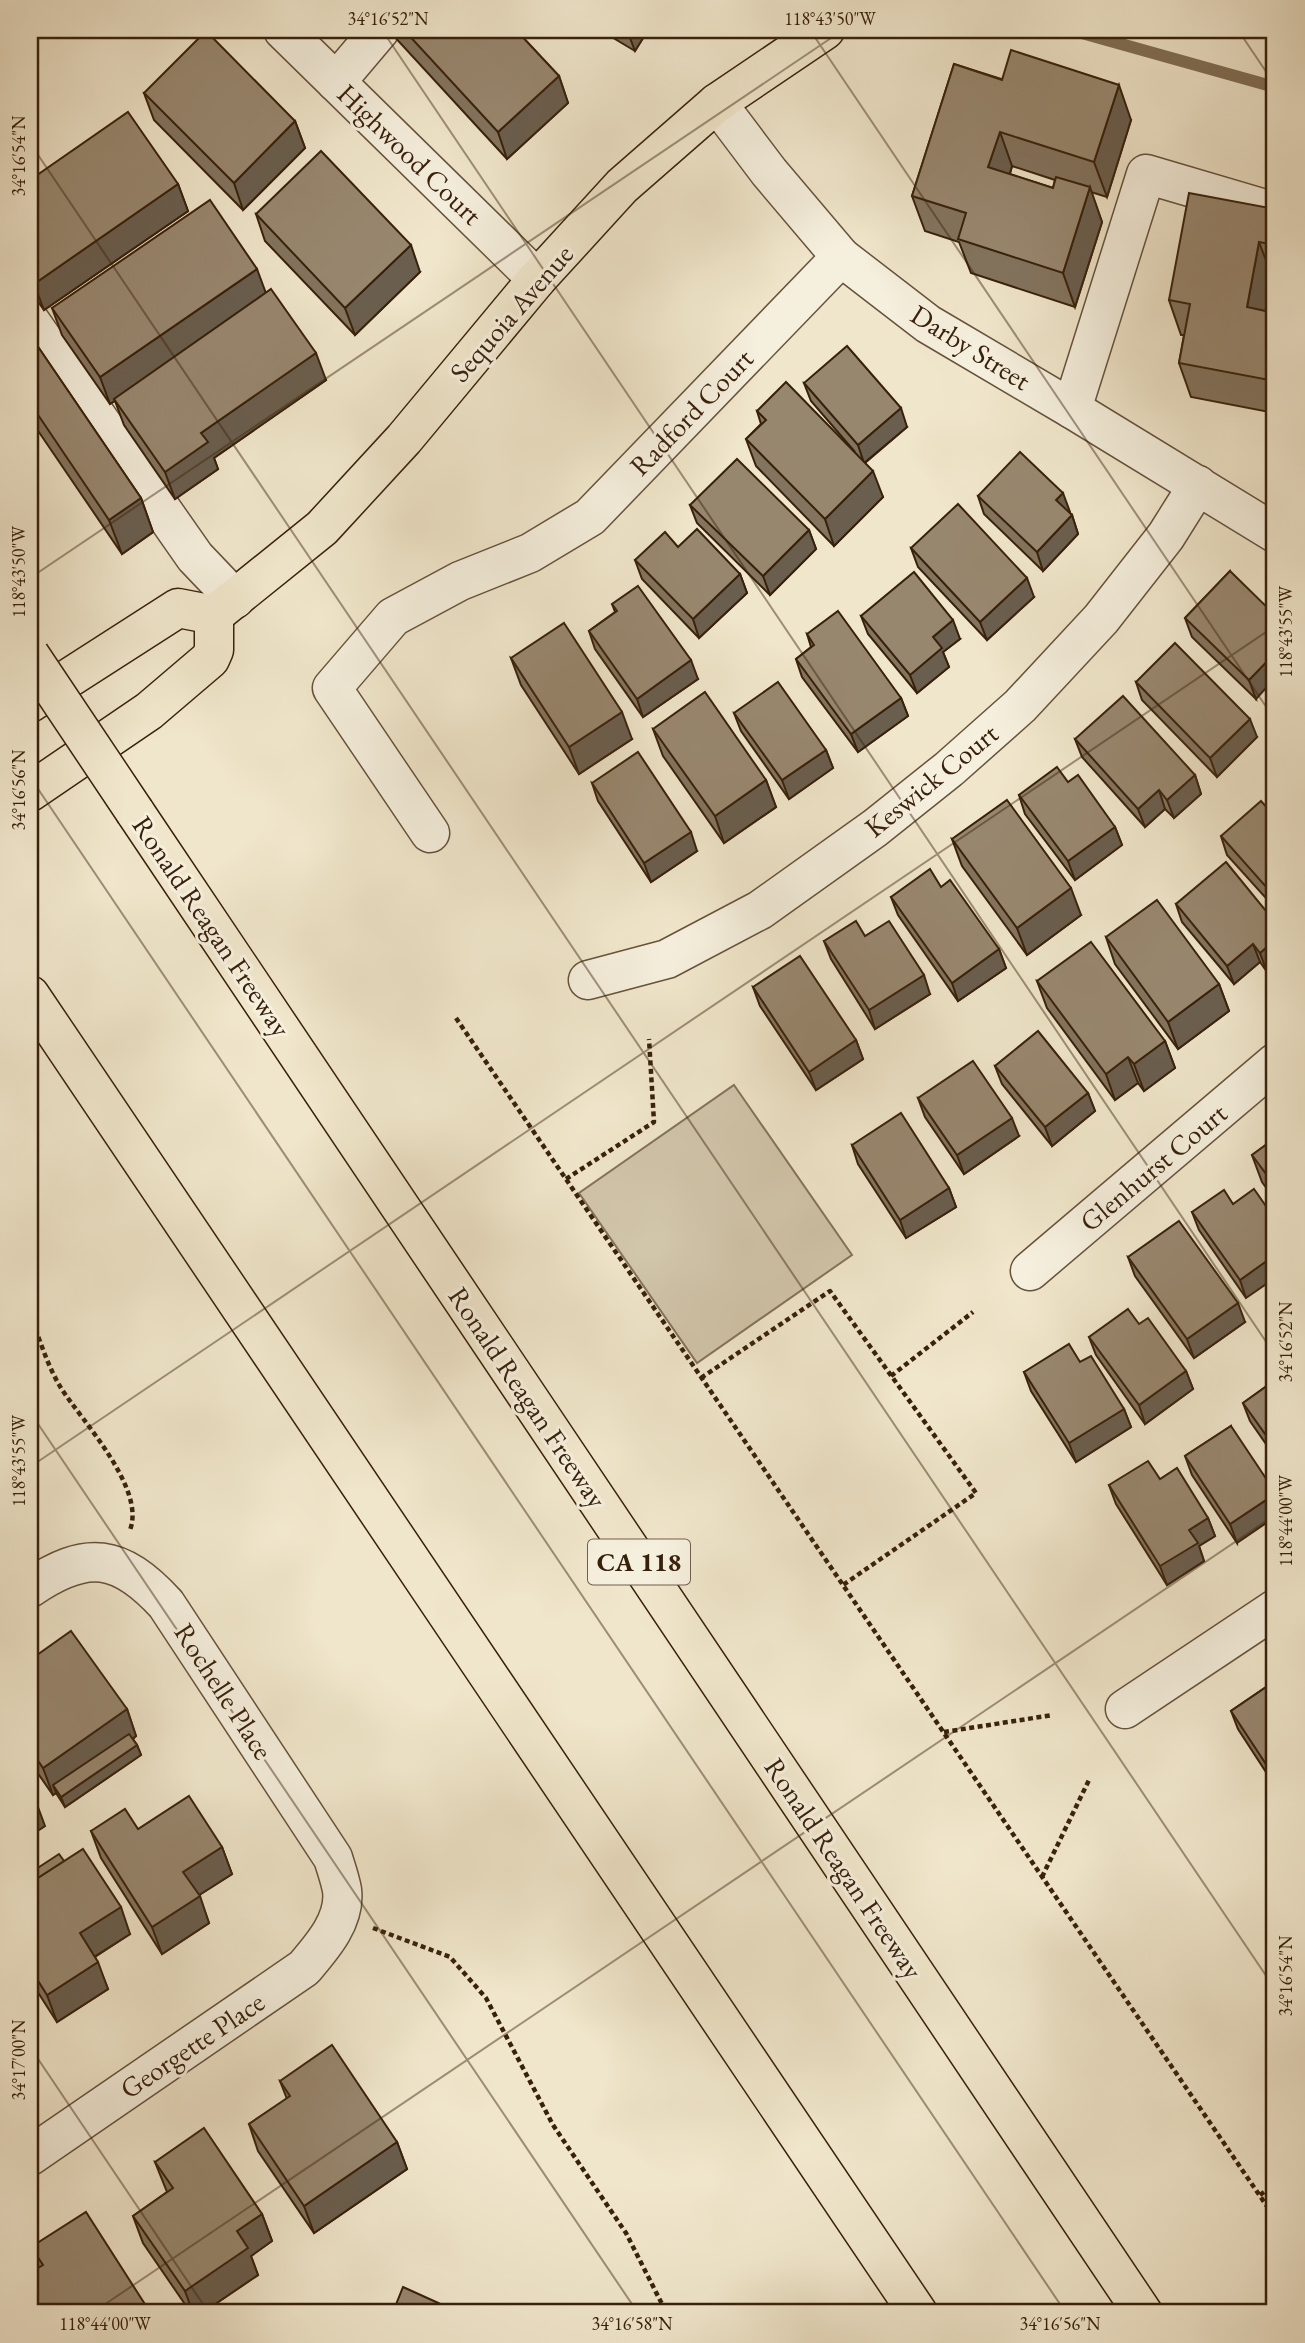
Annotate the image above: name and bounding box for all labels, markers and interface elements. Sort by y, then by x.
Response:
text: 34°16'52"N [348,7,429,30]
text: 118°43'50"W [784,7,876,30]
street label: Highwood Court [330,76,490,232]
text: 34°16'54"N [7,115,30,196]
street label: Sequoia Avenue [441,237,581,389]
street label: Darby Street [904,296,1038,398]
street label: Radford Court [621,341,761,483]
text: 118°43'50"W [7,526,30,618]
text: 118°43'55"W [1274,586,1297,678]
street label: Keswick Court [857,715,1005,845]
text: 34°16'56"N [7,749,30,830]
street label: Ronald Reagan Freeway [125,808,300,1044]
street label: Glenhurst Court [1072,1095,1234,1239]
street label: Ronald Reagan Freeway [441,1279,616,1515]
text: 34°16'52"N [1274,1301,1297,1382]
text: 118°43'55"W [7,1415,30,1507]
text: 118°44'00"W [1274,1475,1297,1567]
road number: CA 118 [588,1540,690,1584]
street label: Rochelle Place [167,1616,282,1766]
street label: Ronald Reagan Freeway [757,1750,932,1986]
text: 34°16'54"N [1274,1935,1297,2016]
street label: Georgette Place [113,1983,271,2106]
text: 34°17'00"N [7,2019,30,2100]
text: 118°44'00"W [59,2312,151,2335]
text: 34°16'58"N [592,2312,673,2335]
text: 34°16'56"N [1020,2312,1101,2335]

